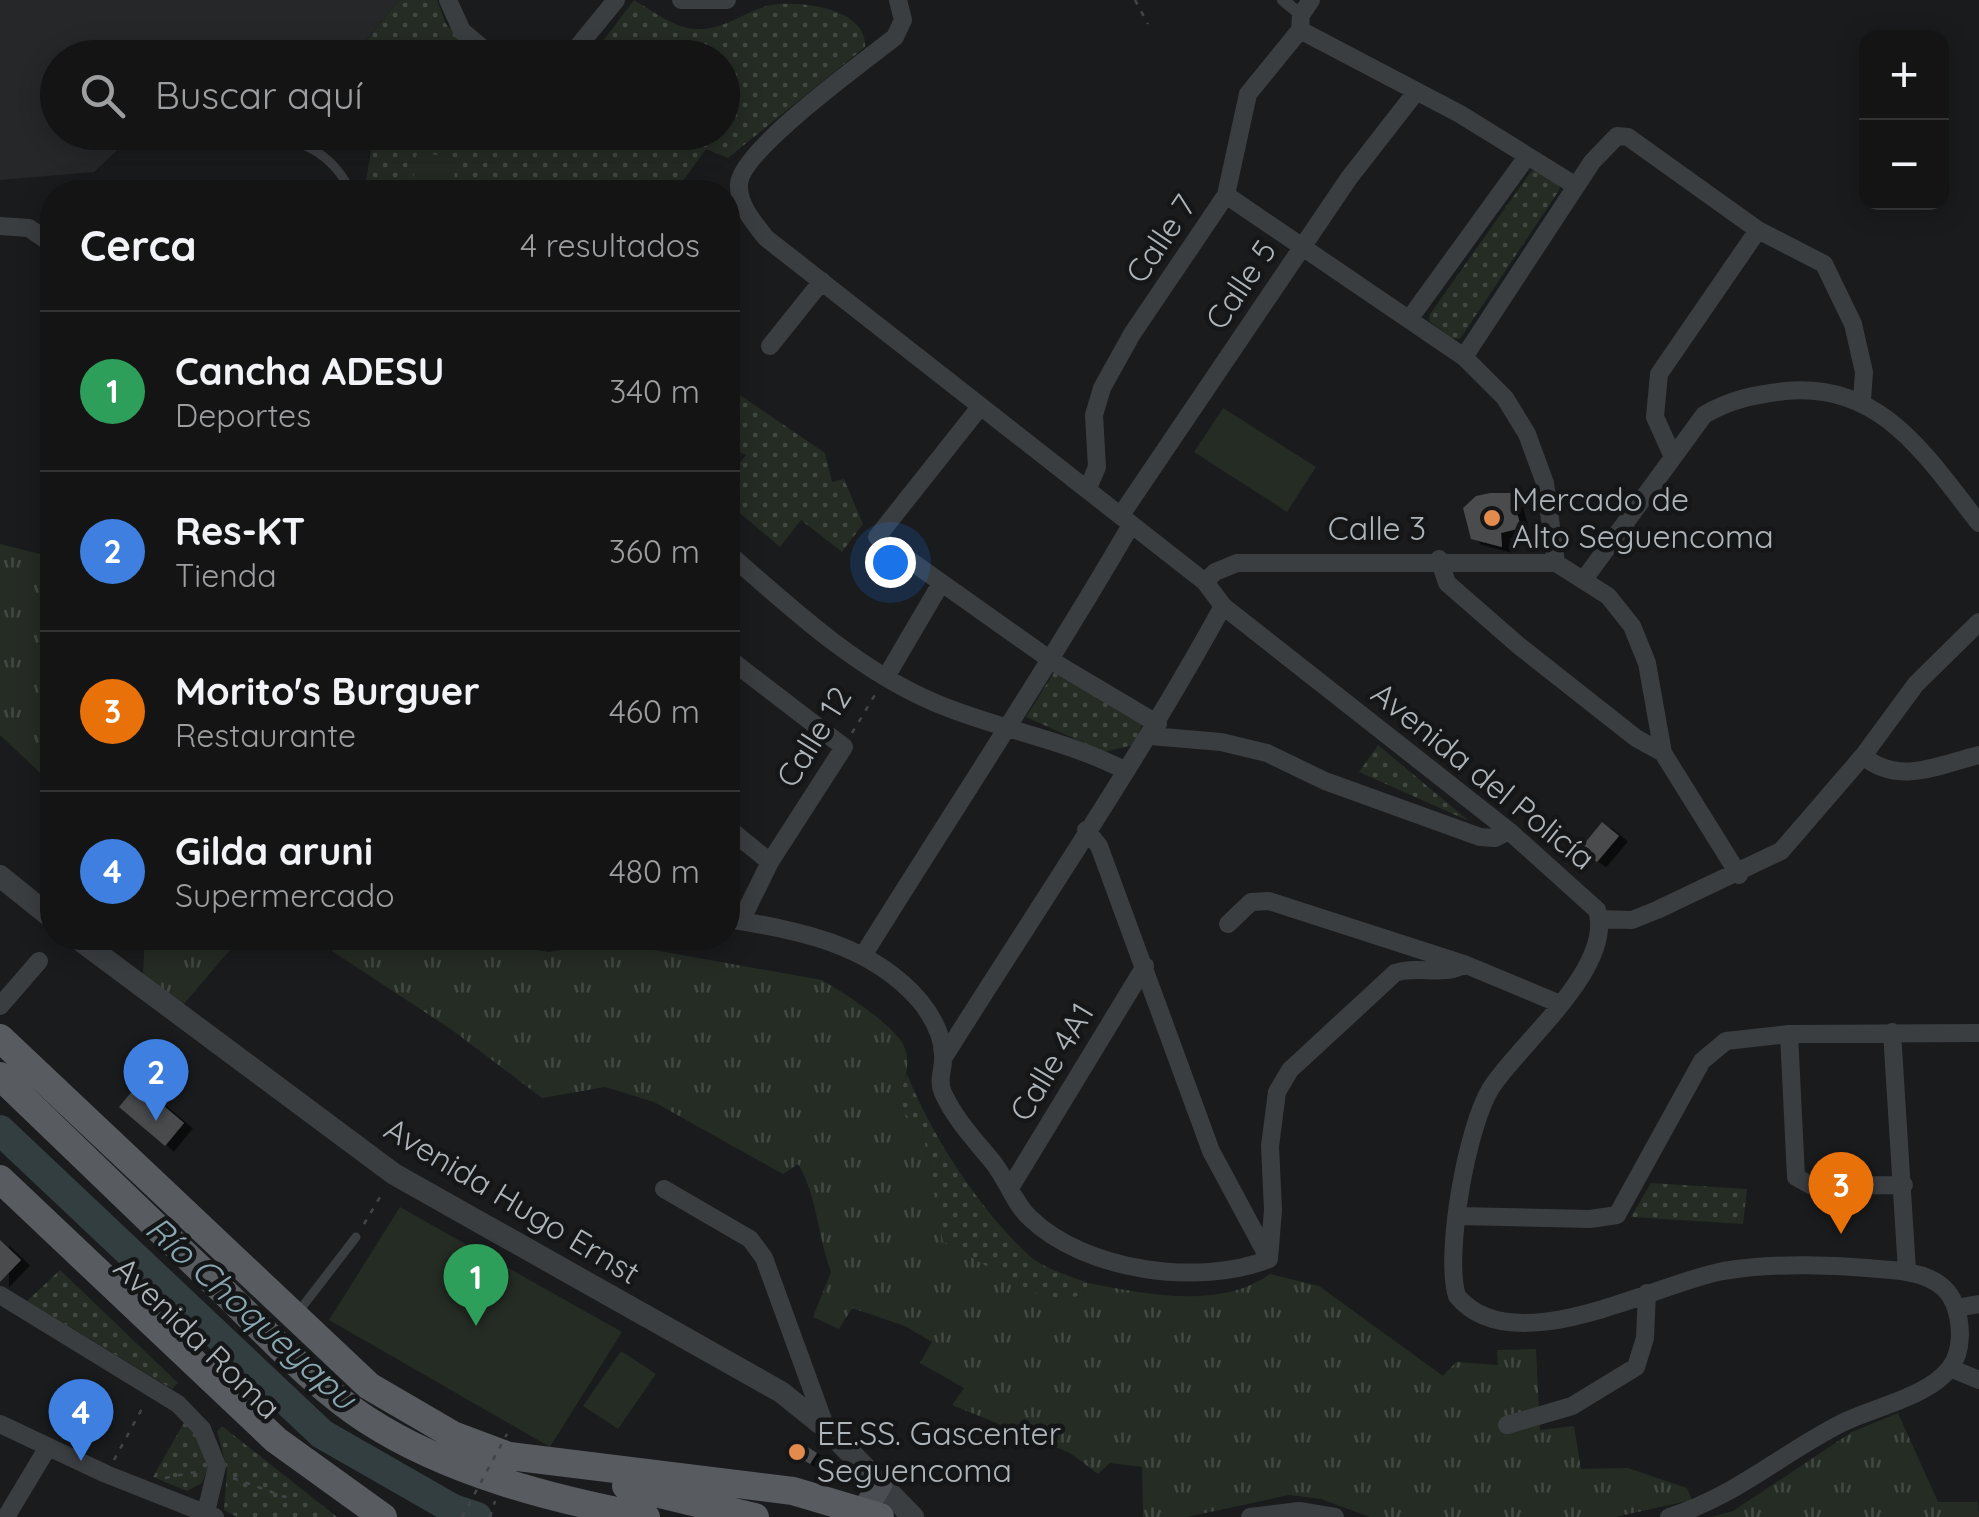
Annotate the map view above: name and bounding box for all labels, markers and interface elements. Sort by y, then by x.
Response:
map controls [1859,30,1949,210]
button: + [1859,30,1949,120]
search box [40,40,740,150]
icon: search [75,68,130,123]
text: Buscar aquí [155,71,363,119]
button: − [1859,120,1949,210]
street label: Calle 7 [1116,187,1204,290]
text: Cerca [80,219,197,272]
text: 4 resultados [520,225,700,265]
street label: Calle 5 [1196,232,1284,337]
text: Cancha ADESU [175,347,445,395]
text: 1 [106,371,119,411]
text: 340 m [609,371,700,411]
text: Deportes [175,395,311,435]
place label: Mercado de Alto Seguencoma [1512,479,1774,556]
text: Res-KT [175,507,305,555]
marker: Mercado de Alto Seguencoma [1481,507,1503,529]
street label: Calle 3 [1328,508,1426,548]
text: 2 [103,531,122,571]
text: 360 m [609,531,700,571]
your location [865,537,916,588]
text: Tienda [175,555,277,595]
text: Morito's Burguer [175,667,480,715]
street label: Avenida del Policía [1364,673,1604,878]
street label: Calle 12 [767,679,860,794]
text: 3 [104,691,121,731]
text: 460 m [609,691,700,731]
text: Restaurante [175,715,356,755]
text: Gilda aruni [175,827,373,875]
text: 4 [103,851,122,891]
text: 480 m [609,851,700,891]
text: Supermercado [175,875,395,915]
street label: Calle 4A1 [1000,995,1102,1128]
pin: 2 [124,1038,188,1121]
street label: Avenida Hugo Ernst [378,1108,647,1292]
pin: 3 [1808,1152,1874,1234]
water label: Río Choqueyapu [137,1206,368,1420]
pin: 1 [444,1244,508,1326]
street label: Avenida Roma [106,1248,290,1427]
pin: 4 [48,1378,114,1461]
place label: EE.SS. Gascenter Seguencoma [817,1413,1061,1490]
marker: EE.SS. Gascenter Seguencoma [786,1441,808,1463]

